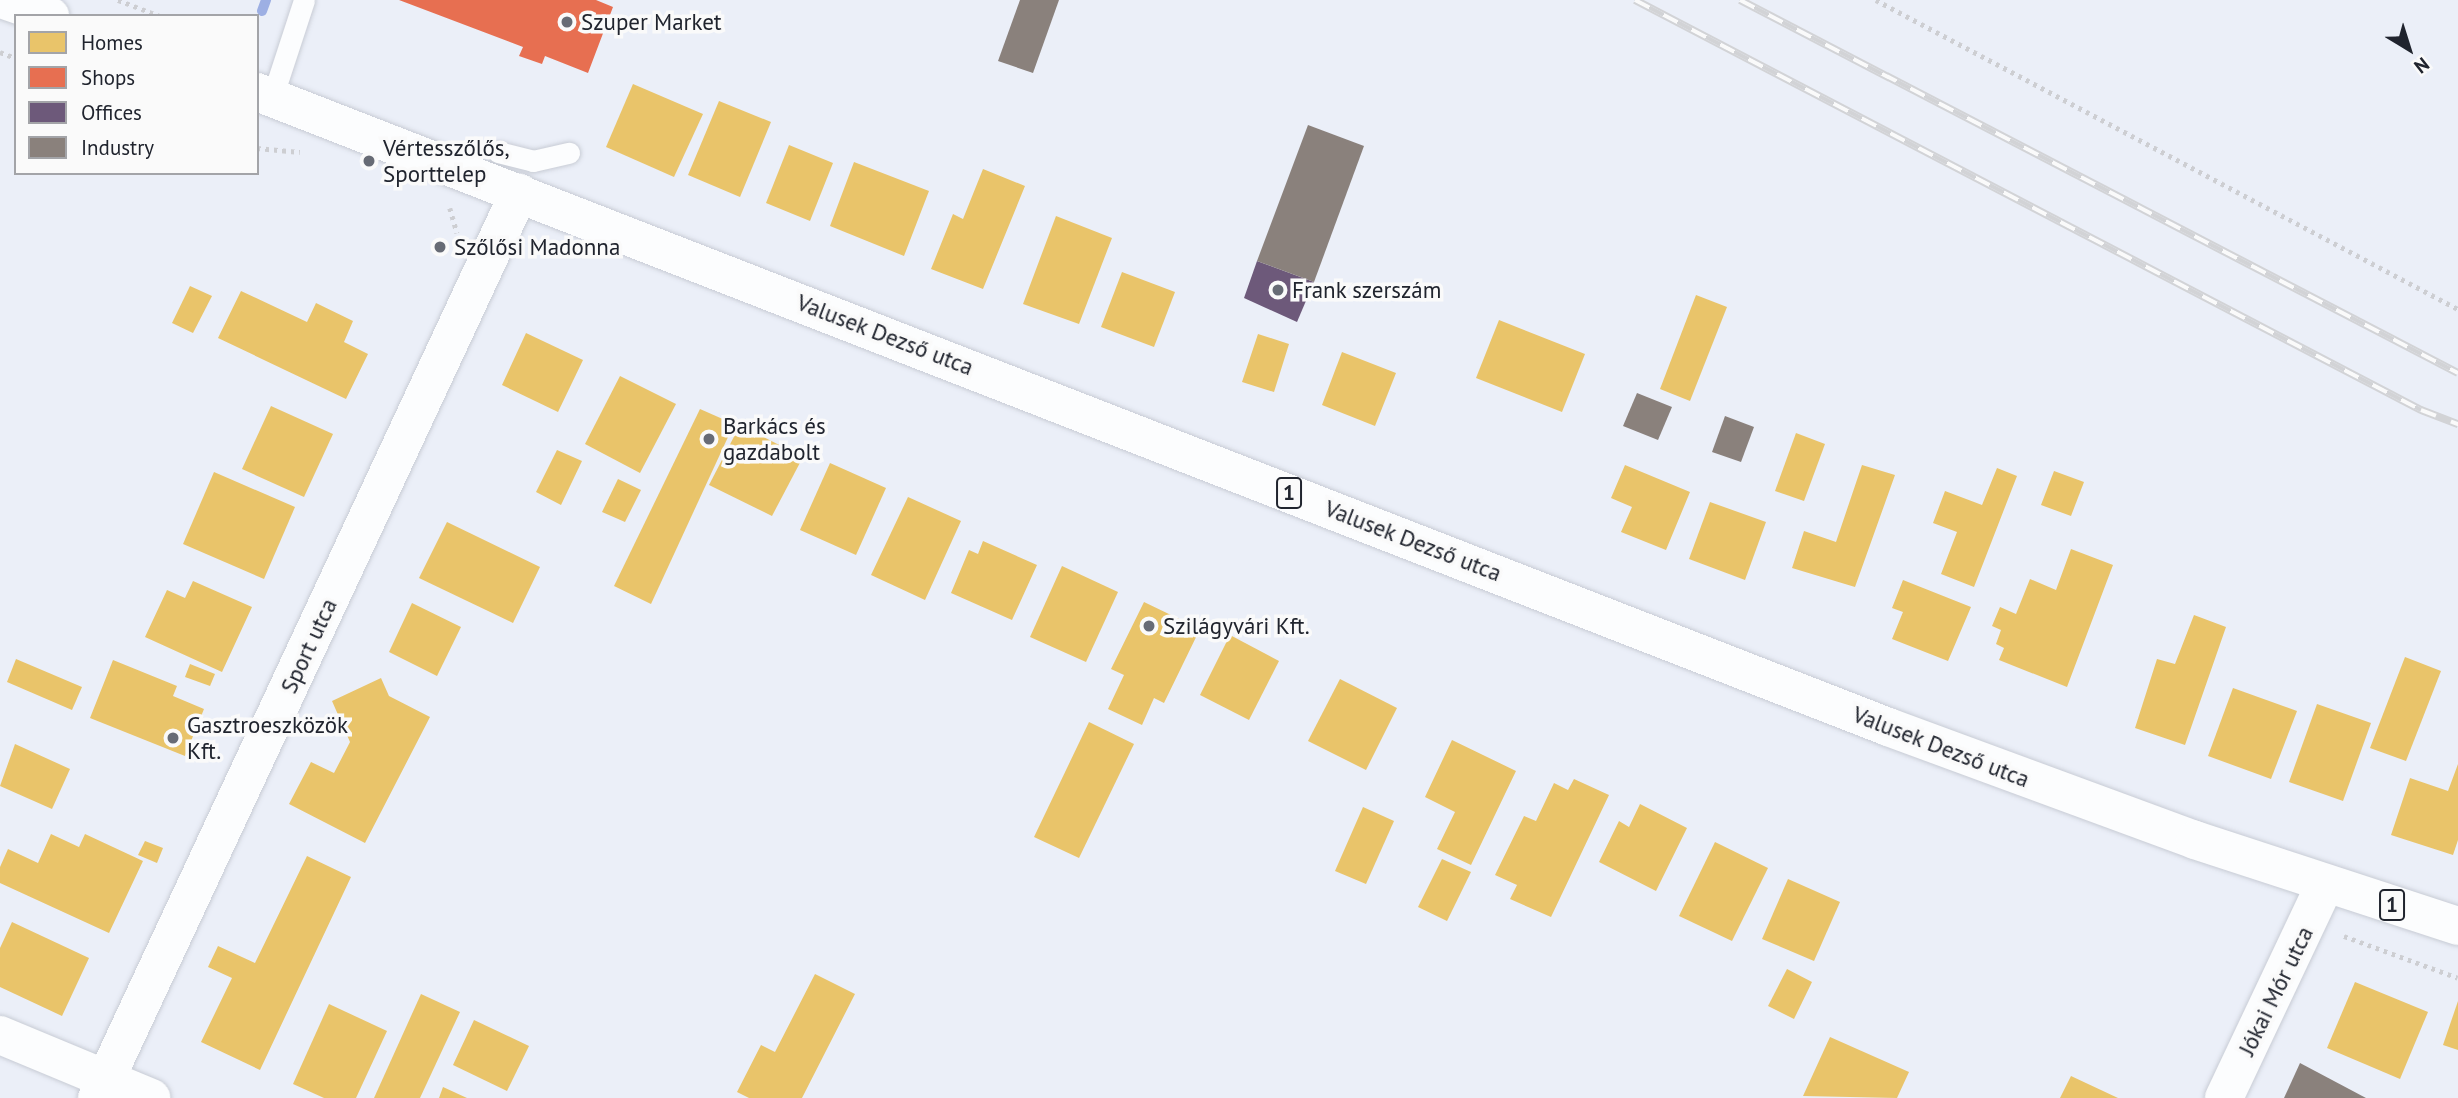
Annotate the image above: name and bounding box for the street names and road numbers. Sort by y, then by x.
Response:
street label: Valusek Dezső utca [792,289,978,381]
road number: 1 [1275,476,1303,510]
street label: Valusek Dezső utca [1320,495,1506,587]
street label: Sport utca [275,594,343,698]
street label: Valusek Dezső utca [1848,701,2034,793]
road number: 1 [2378,888,2406,922]
street label: Jókai Mór utca [2233,922,2319,1060]

